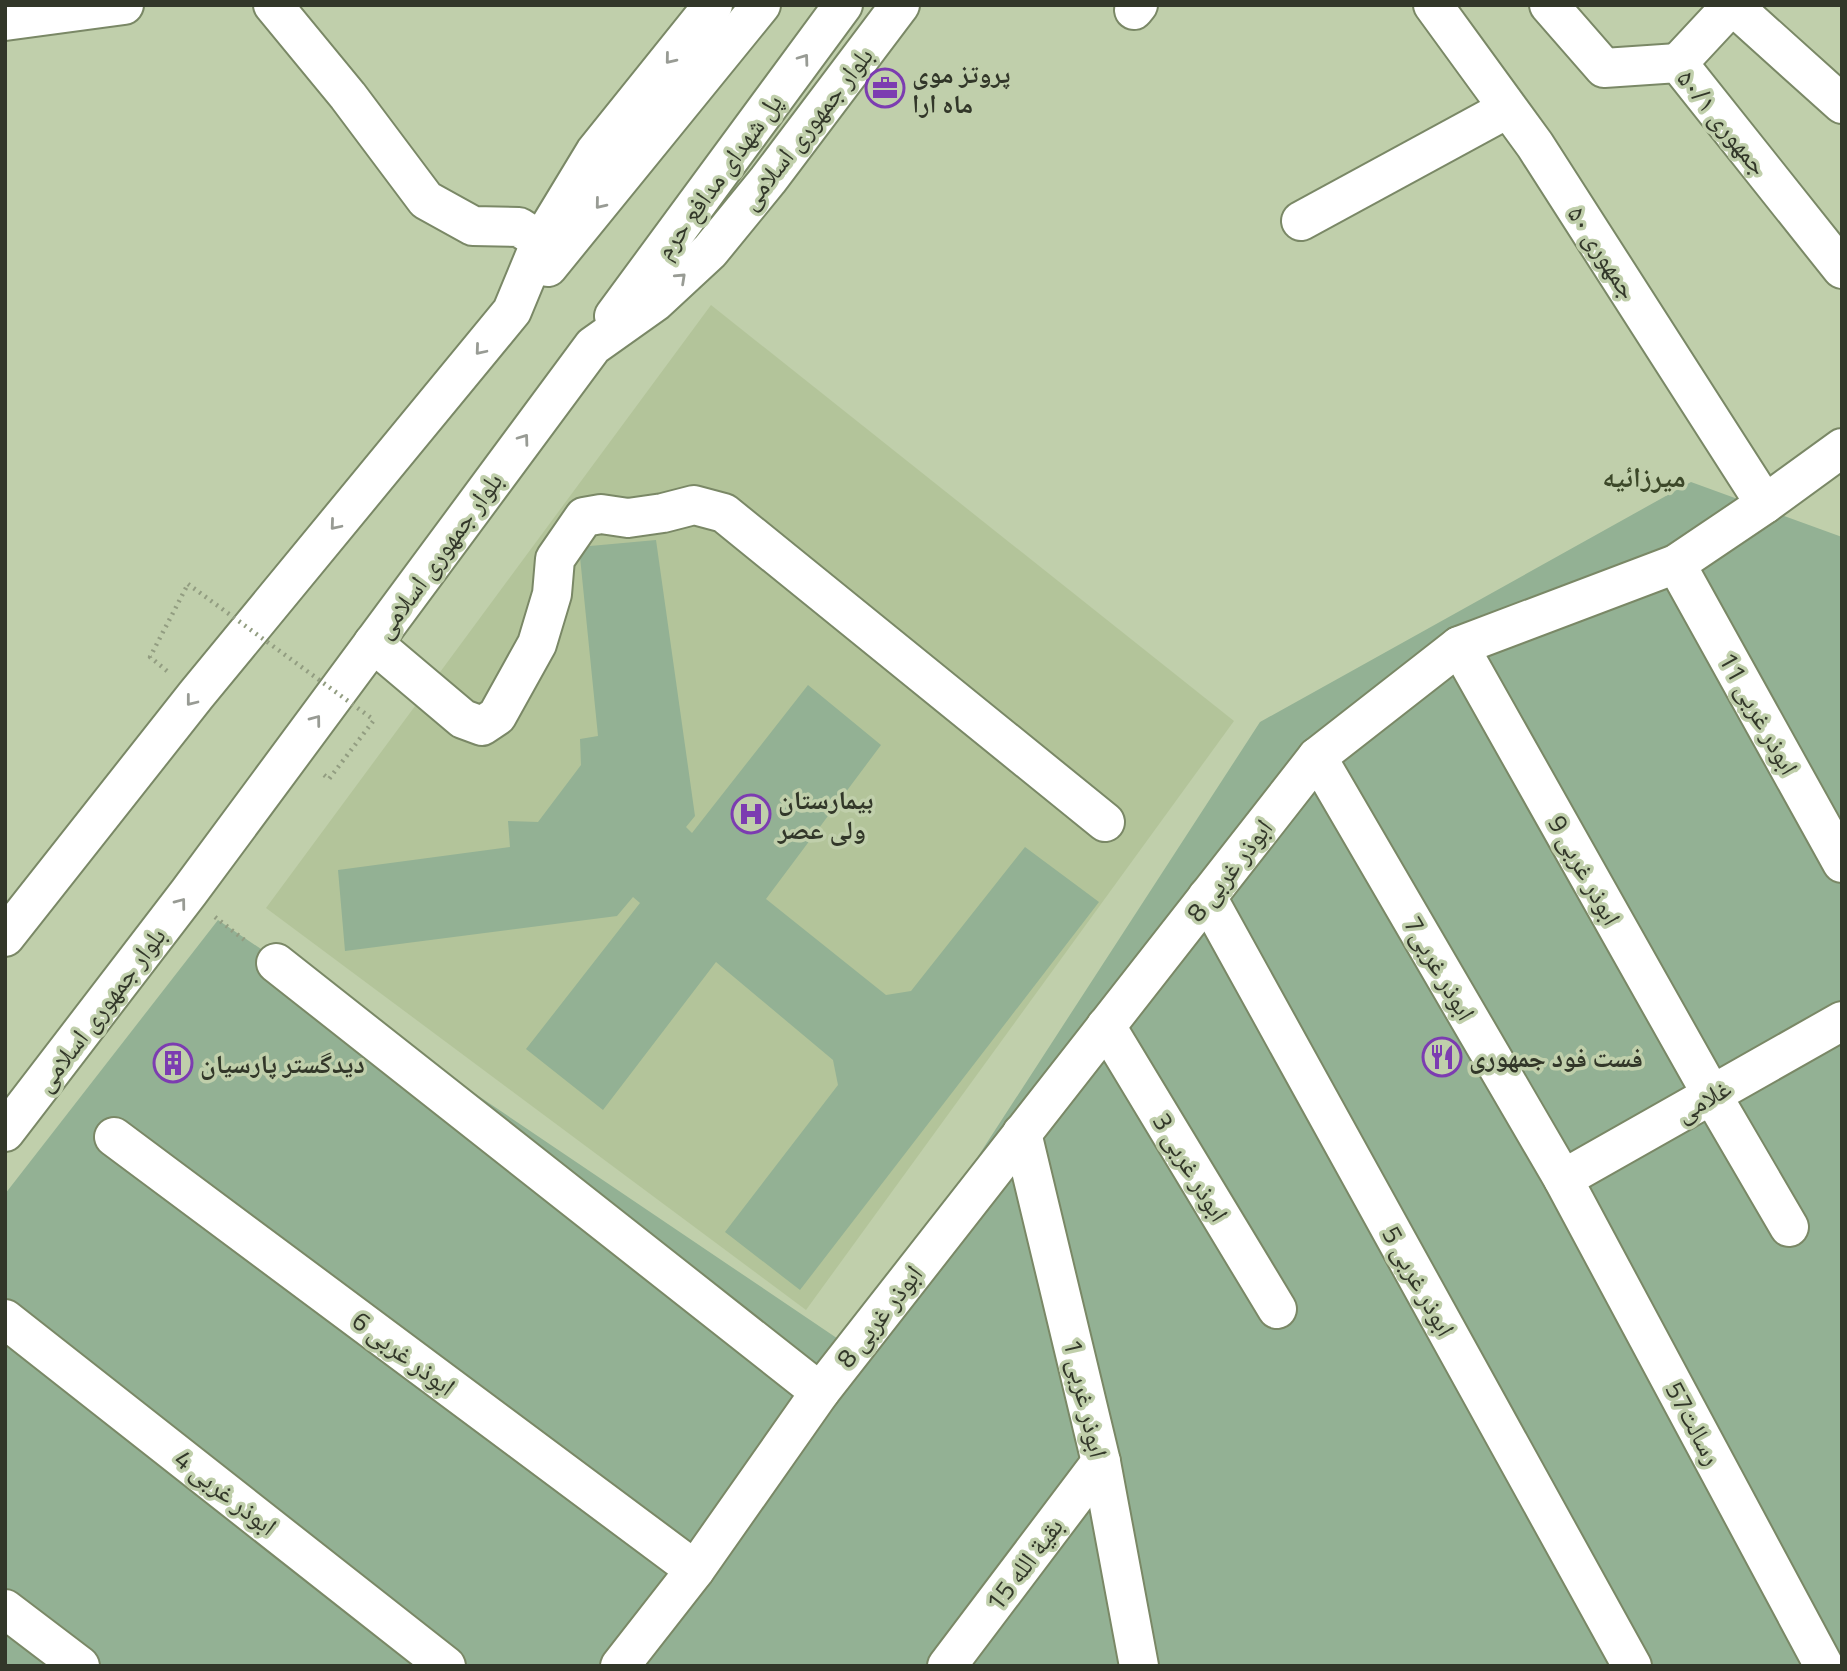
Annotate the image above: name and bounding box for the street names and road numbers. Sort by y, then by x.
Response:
street label: بلوار جمهوری اسلامی [730,38,882,218]
street label: جمهوری ۵۰/۱ [1668,60,1778,184]
street label: پل شهدای مدافع حرم [644,85,792,267]
street label: جمهوری ۵۰ [1558,198,1648,306]
street label: بلوار جمهوری اسلامی [364,464,512,646]
street label: ابوذر غربی 11 [1709,644,1809,782]
street label: ابوذر غربی 9 [1539,808,1631,932]
street label: ابوذر غربی 8 [1176,810,1282,930]
street label: ابوذر غربی7 [1394,908,1486,1028]
street label: بلوار جمهوری اسلامی [25,918,175,1100]
street label: غلامی [1668,1068,1738,1132]
street label: ابوذر غربی 3 [1143,1105,1239,1229]
street label: ابوذر غربی 5 [1373,1219,1465,1343]
street label: ابوذر غربی 8 [826,1256,932,1376]
street label: ابوذر غربی 6 [344,1301,464,1405]
street label: ابوذر غربی 1 [1053,1335,1119,1461]
street label: رسالت57 [1656,1374,1732,1472]
street label: ابوذر غربی 4 [166,1439,286,1545]
street label: بقیة الله 15 [976,1509,1072,1619]

